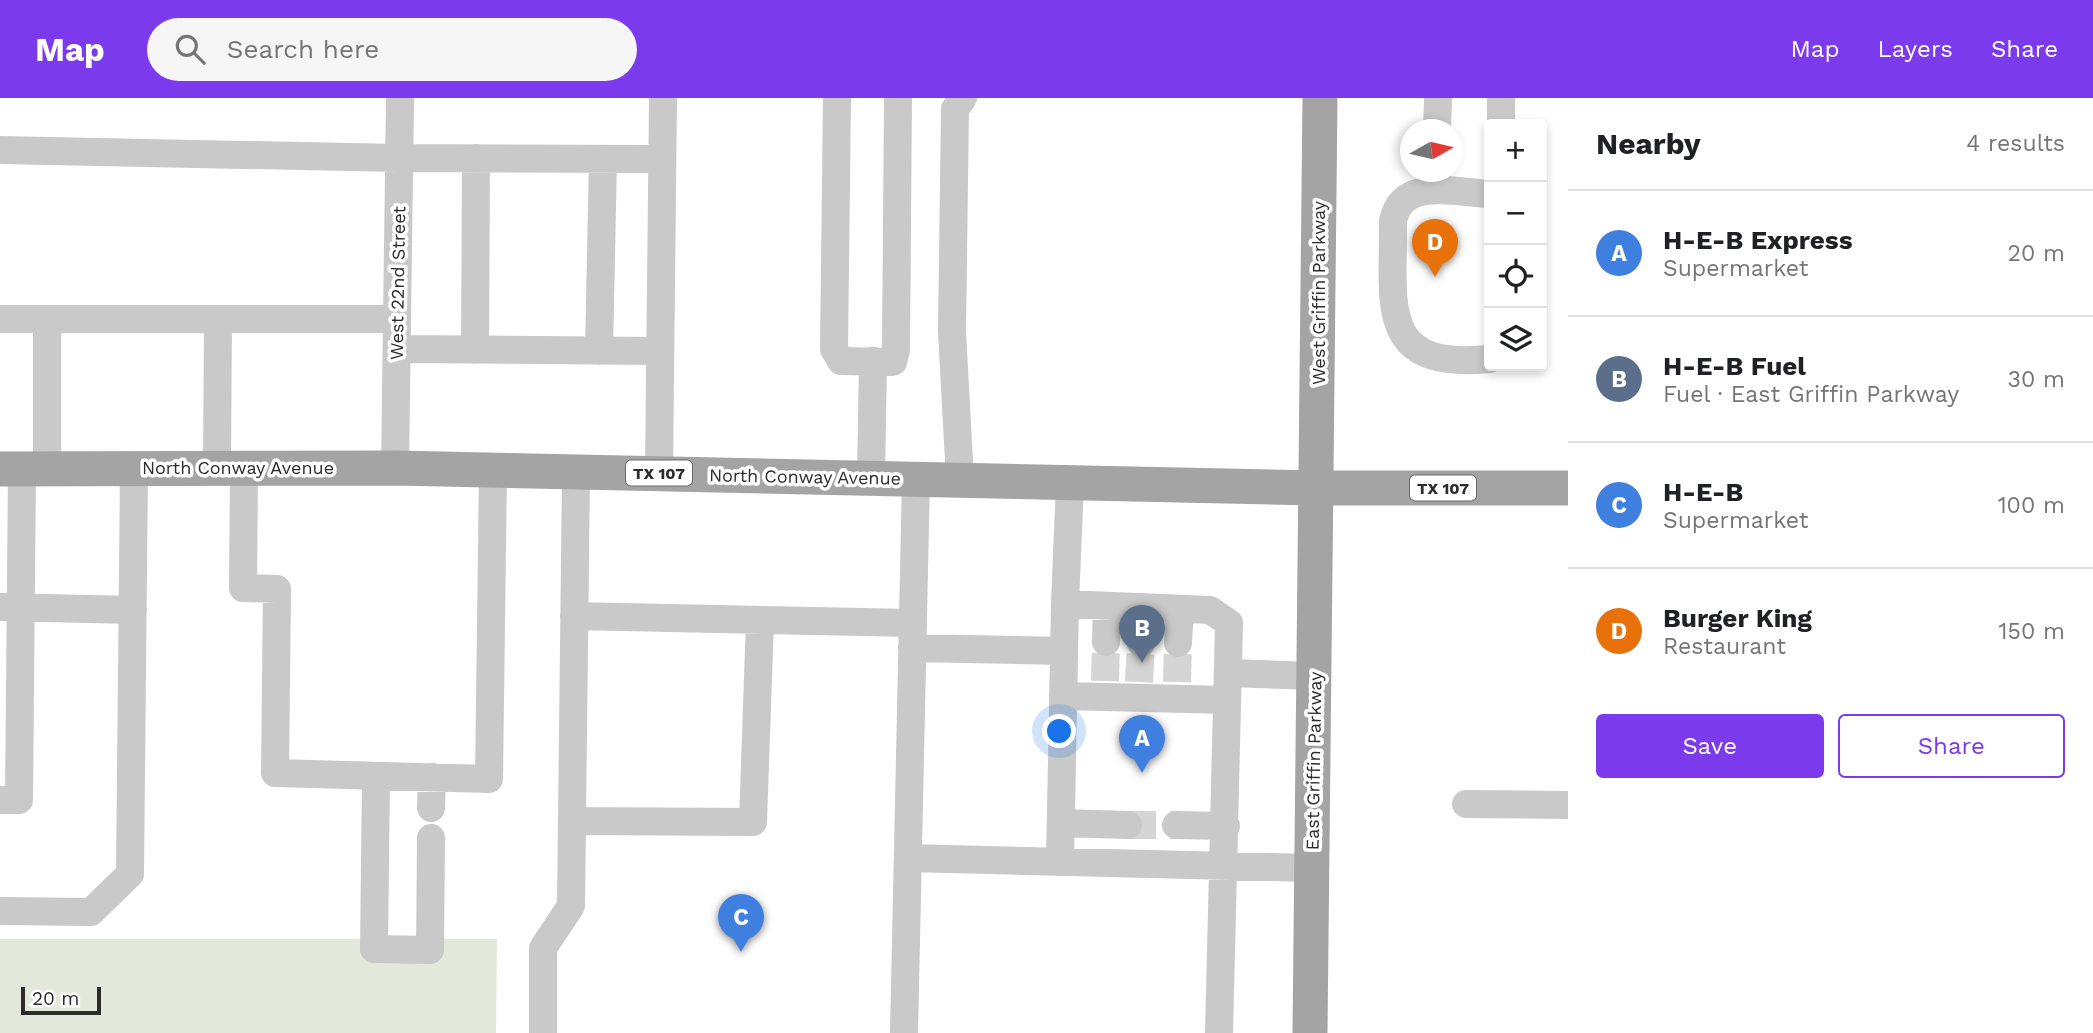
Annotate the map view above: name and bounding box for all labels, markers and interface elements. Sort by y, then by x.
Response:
search box [147,18,637,81]
text: Map [35,30,105,69]
icon: search [171,30,209,68]
text: Search here [227,34,379,64]
text: Map [1791,35,1839,63]
text: Layers [1877,35,1953,63]
text: Share [1991,35,2058,63]
north arrow [1400,119,1463,182]
map controls [1484,119,1547,371]
button: + [1484,119,1547,182]
text: Nearby [1596,126,1701,161]
text: 4 results [1966,130,2065,157]
button: − [1484,182,1547,245]
street label: West Griffin Parkway [1308,200,1329,385]
street label: West 22nd Street [386,205,409,360]
pin: D [1412,219,1458,277]
text: H-E-B Express [1663,225,1853,255]
text: A [1611,240,1627,267]
text: 20 m [2008,240,2065,267]
button: locate [1484,245,1547,308]
text: Supermarket [1663,255,1808,282]
button: layers [1484,308,1547,371]
text: H-E-B Fuel [1663,351,1806,381]
text: B [1611,366,1627,393]
text: 30 m [2008,366,2065,393]
text: Fuel · East Griffin Parkway [1663,381,1959,408]
street label: North Conway Avenue [142,457,334,478]
road number: TX 107 [626,460,692,486]
street label: North Conway Avenue [709,464,901,489]
road number: TX 107 [1410,476,1476,500]
text: H-E-B [1663,477,1743,507]
text: C [1611,492,1627,519]
text: 100 m [1998,492,2065,519]
text: Supermarket [1663,507,1808,534]
text: Burger King [1663,603,1812,633]
pin: B [1119,605,1165,663]
text: D [1611,618,1627,645]
text: 150 m [1999,618,2065,645]
text: Restaurant [1663,633,1786,660]
street label: East Griffin Parkway [1301,671,1326,851]
your location [1042,714,1076,748]
button: Save [1596,714,1824,778]
button: Share [1838,714,2065,778]
pin: A [1119,715,1165,773]
pin: C [718,894,764,952]
scale bar [21,984,102,1016]
text: 20 m [32,987,79,1010]

